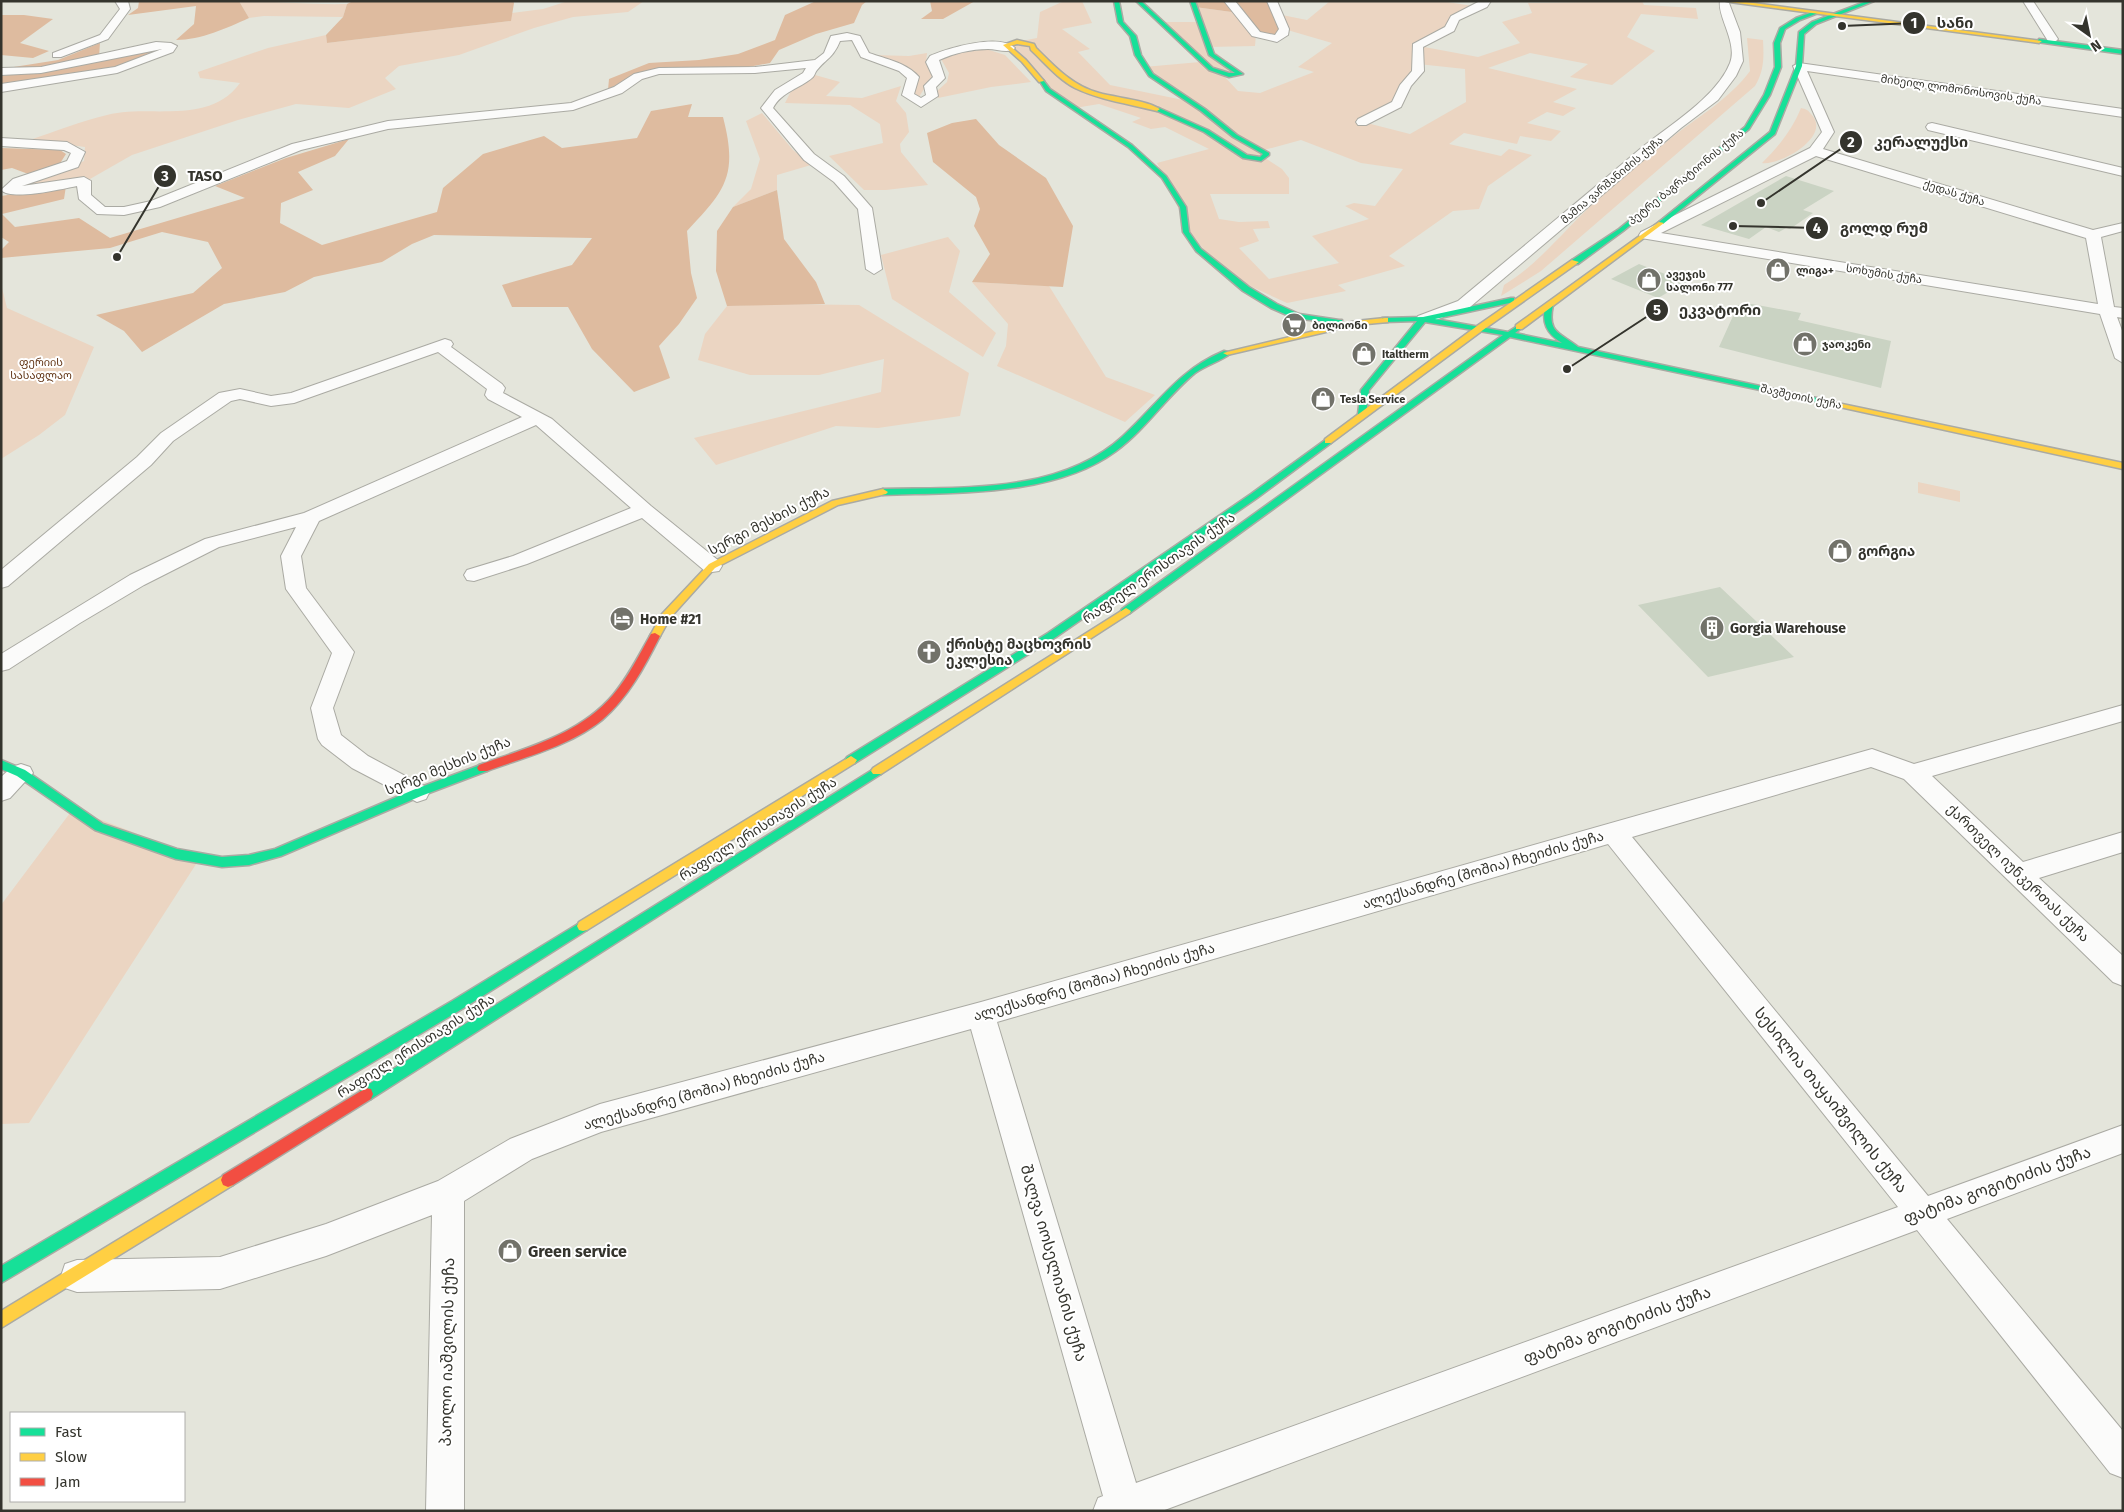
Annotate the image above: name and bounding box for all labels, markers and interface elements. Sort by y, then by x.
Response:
callout: სანი [1902,8,1983,38]
north arrow [2064,10,2114,60]
text: 1 [1911,14,1917,32]
text: სანი [1937,14,1973,32]
text: N [2087,36,2104,55]
street label: მიხეილ ლომონოსოვის ქუჩა [1880,72,2042,108]
street label: პეტრე ბაგრატიონის ქუჩა [1626,126,1746,228]
callout: კერალუქსი [1839,127,1978,157]
street label: მამია ვარშანიძის ქუჩა [1558,133,1666,227]
text: 2 [1847,133,1855,151]
text: კერალუქსი [1874,133,1968,151]
callout: TASO [152,161,232,191]
text: 3 [160,167,169,185]
text: TASO [187,167,223,185]
street label: ქედას ქუჩა [1922,177,1986,209]
callout: გოლდ რუმ [1805,213,1938,243]
text: 4 [1813,219,1822,237]
text: გოლდ რუმ [1840,219,1928,237]
shop icon: ლიგა+ [1765,257,1791,283]
street label: სოხუმის ქუჩა [1845,262,1923,286]
place label: ლიგა+ [1796,264,1834,277]
shop icon: ავეჯის სალონი 777 [1636,267,1662,293]
place label: ავეჯის სალონი 777 [1666,268,1733,294]
callout: ეკვატორი [1644,295,1771,325]
text: 5 [1653,301,1661,319]
text: ეკვატორი [1679,301,1761,319]
supermarket icon: ბილიონი [1281,312,1307,338]
place label: ბილიონი [1312,319,1368,332]
shop icon: ჯაოკენი [1792,331,1818,357]
place label: ჯაოკენი [1822,338,1871,351]
shop icon: Italtherm [1351,341,1377,367]
place label: Italtherm [1382,348,1429,361]
park label: ფერიის სასაფლაო [10,356,72,382]
street label: შავშეთის ქუჩა [1759,382,1843,412]
shop icon: Tesla Service [1310,386,1336,412]
place label: Tesla Service [1340,393,1405,406]
street label: სერგი მესხის ქუჩა [706,483,832,559]
street label: რაფიელ ერისთავის ქუჩა [1079,509,1239,627]
shop icon: გორგია [1827,538,1853,564]
place label: გორგია [1858,543,1915,560]
hotel icon: Home #21 [609,606,635,632]
place label: Home #21 [640,611,702,628]
building icon: Gorgia Warehouse [1699,615,1725,641]
place label: Gorgia Warehouse [1730,620,1846,637]
place label: ქრისტე მაცხოვრის ეკლესია [946,636,1092,669]
church icon: ქრისტე მაცხოვრის ეკლესია [916,639,942,665]
street label: სერგი მესხის ქუჩა [383,733,513,799]
street label: რაფიელ ერისთავის ქუჩა [676,773,840,885]
street label: ქართველ იუნკერთას ქუჩა [1943,800,2093,946]
street label: ალექსანდრე (შოშია) ჩხეიძის ქუჩა [1360,827,1606,913]
street label: ალექსანდრე (შოშია) ჩხეიძის ქუჩა [971,939,1217,1025]
street label: რაფიელ ერისთავის ქუჩა [334,990,498,1102]
street label: სესილია თაყაიშვილის ქუჩა [1749,1003,1912,1197]
street label: ალექსანდრე (შოშია) ჩხეიძის ქუჩა [581,1048,827,1134]
street label: ფატიმა გოგიტიძის ქუჩა [1901,1142,2093,1228]
street label: შალვა იოსელიანის ქუჩა [1016,1162,1091,1364]
shop icon: Green service [497,1238,523,1264]
place label: Green service [528,1242,627,1261]
street label: პაოლო იაშვილის ქუჩა [436,1257,459,1447]
street label: ფატიმა გოგიტიძის ქუჩა [1521,1282,1713,1368]
legend [10,1412,185,1502]
text: Fast [55,1423,82,1441]
text: Slow [55,1448,87,1466]
text: Jam [55,1473,81,1491]

